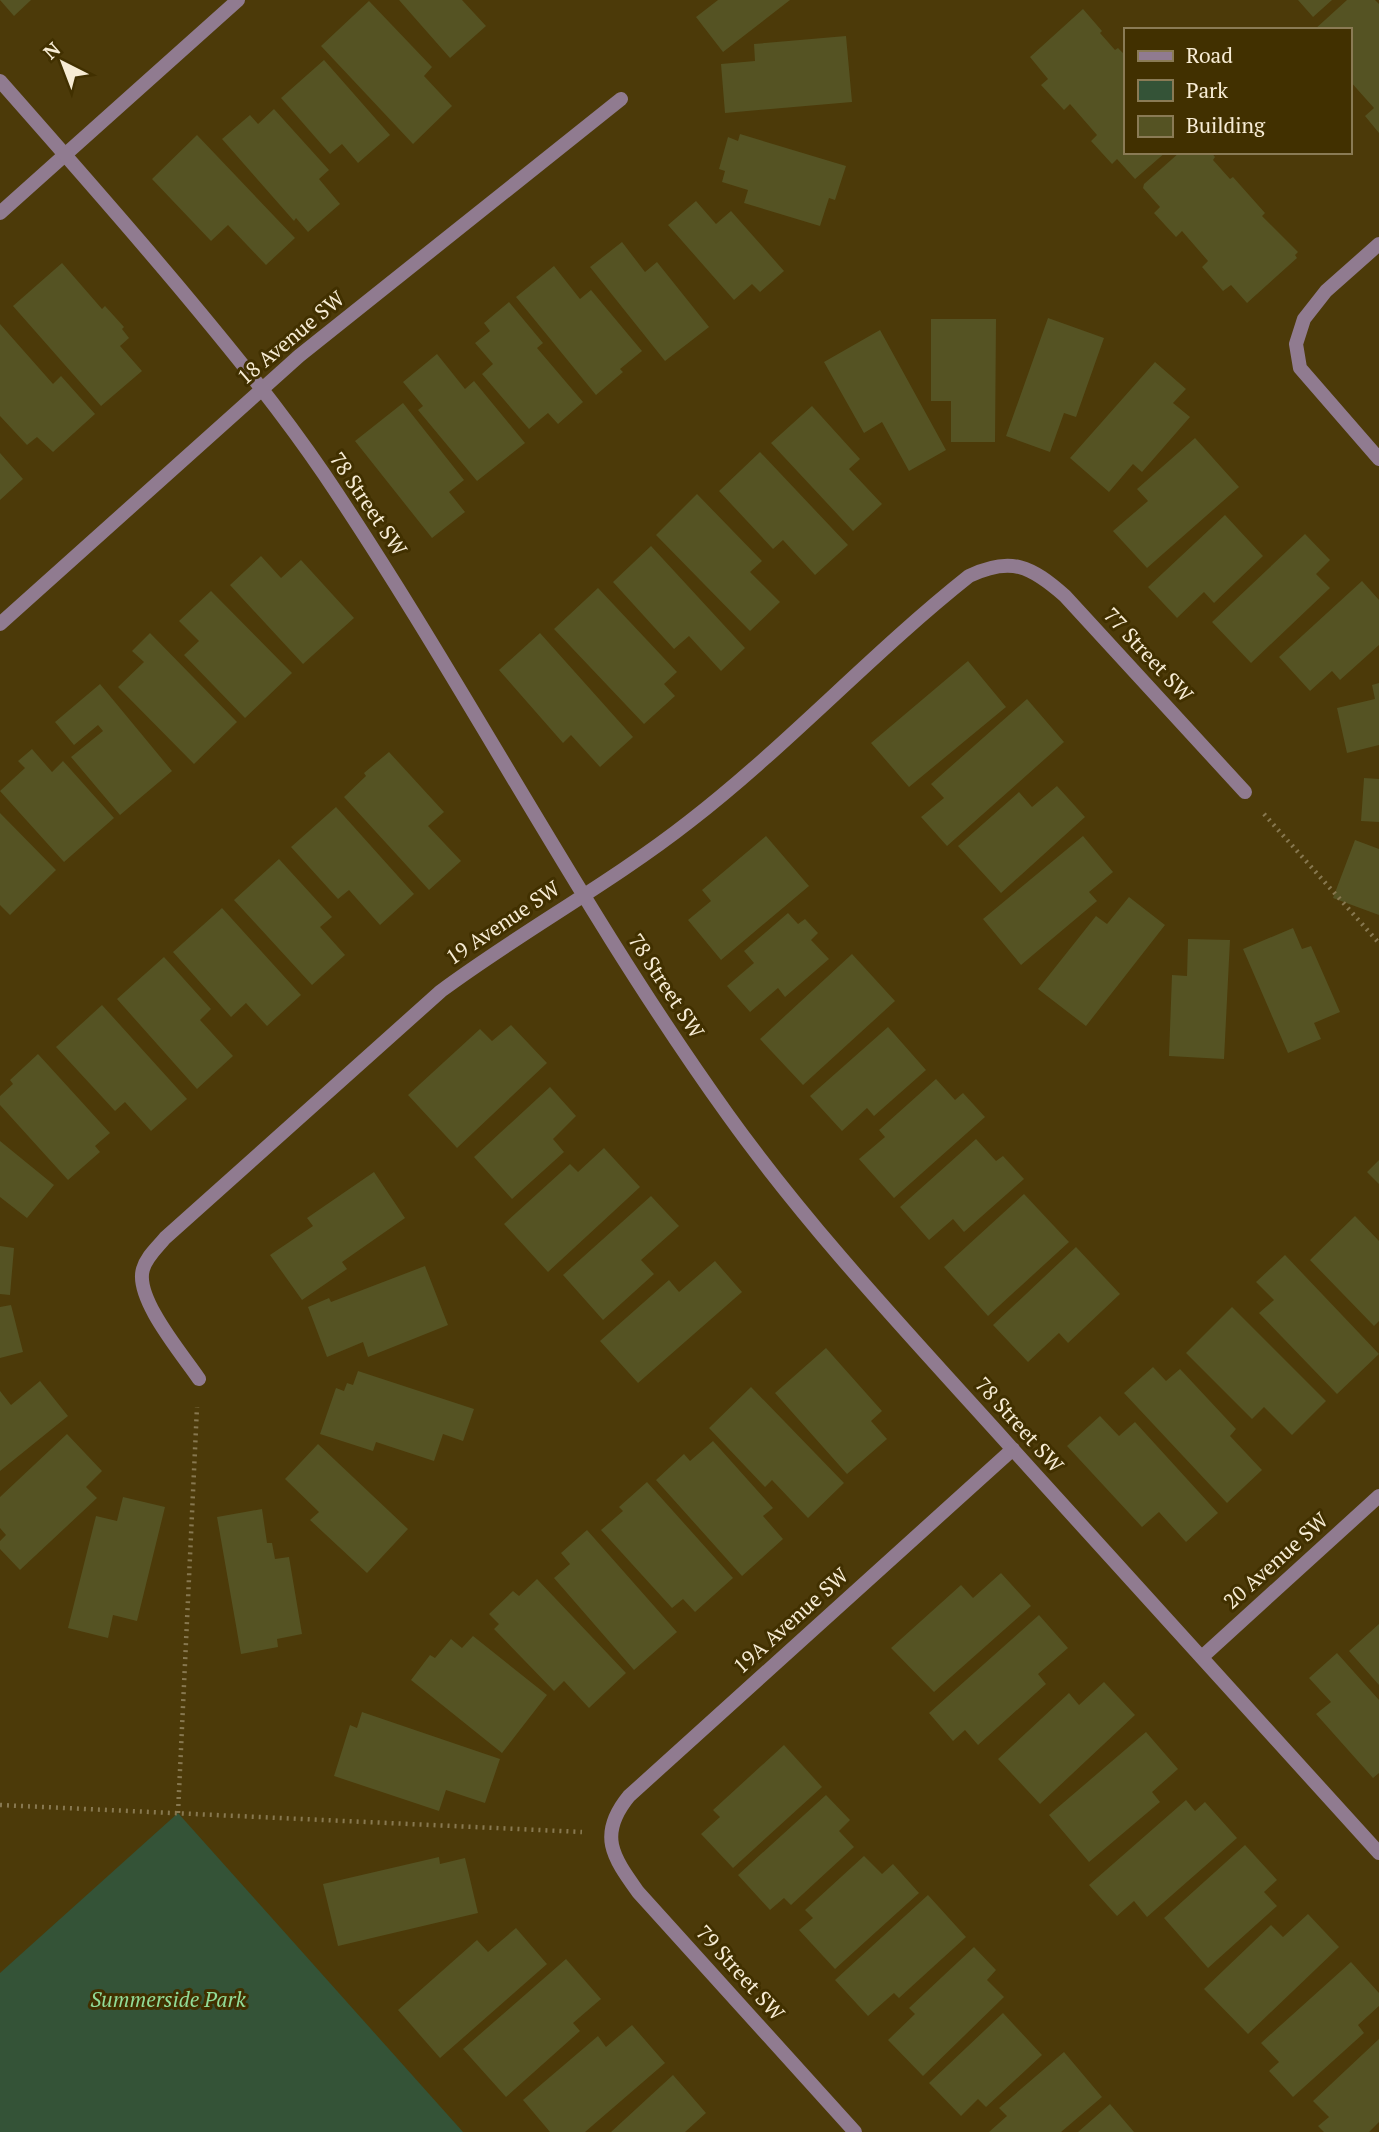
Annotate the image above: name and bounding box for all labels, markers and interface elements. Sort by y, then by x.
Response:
north arrow [28,28,98,98]
legend [1124,28,1351,154]
text: N [38,35,65,64]
text: Road [1186,41,1233,69]
text: Park [1186,76,1228,104]
text: Building [1186,111,1266,139]
street label: 18 Avenue SW [231,284,350,390]
street label: 78 Street SW [324,446,414,561]
street label: 77 Street SW [1098,601,1200,708]
street label: 19 Avenue SW [440,873,565,971]
street label: 78 Street SW [623,928,711,1044]
street label: 78 Street SW [969,1371,1070,1478]
street label: 20 Avenue SW [1217,1505,1334,1615]
street label: 19A Avenue SW [727,1561,854,1679]
street label: 79 Street SW [690,1919,791,2026]
park label: Summerside Park [90,1985,247,2013]

